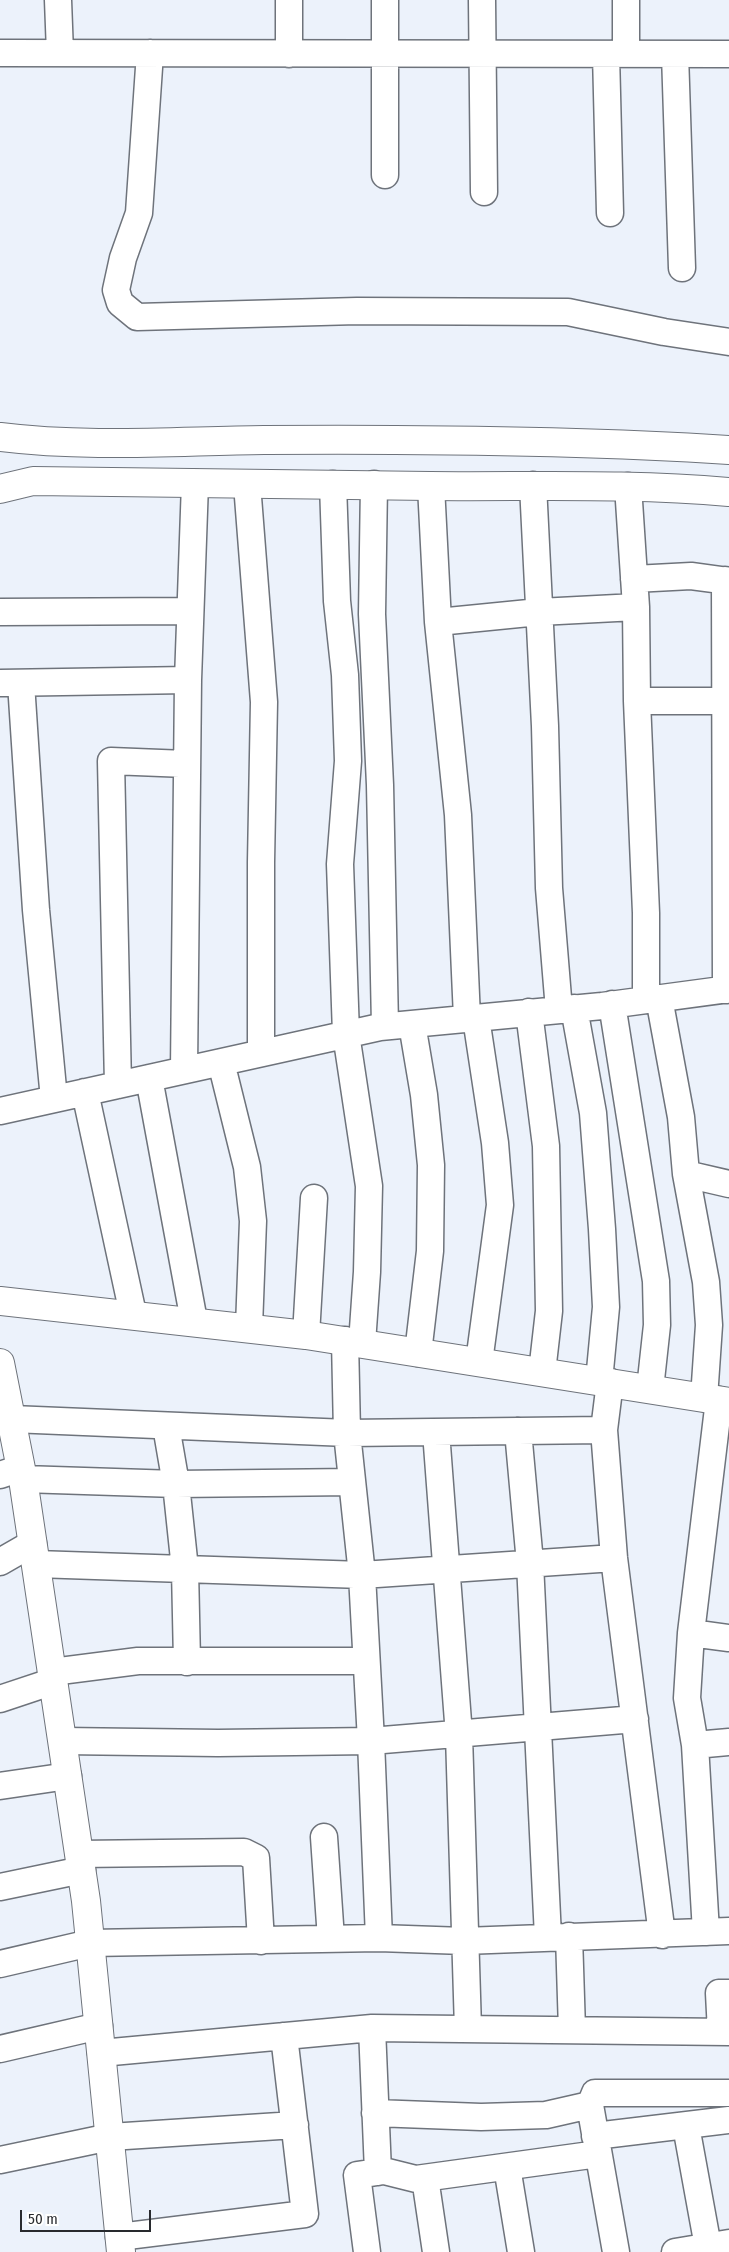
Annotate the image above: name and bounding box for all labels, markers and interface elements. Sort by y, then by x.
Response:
scale bar [22,2200,154,2232]
text: 50 m [28,2210,58,2228]

